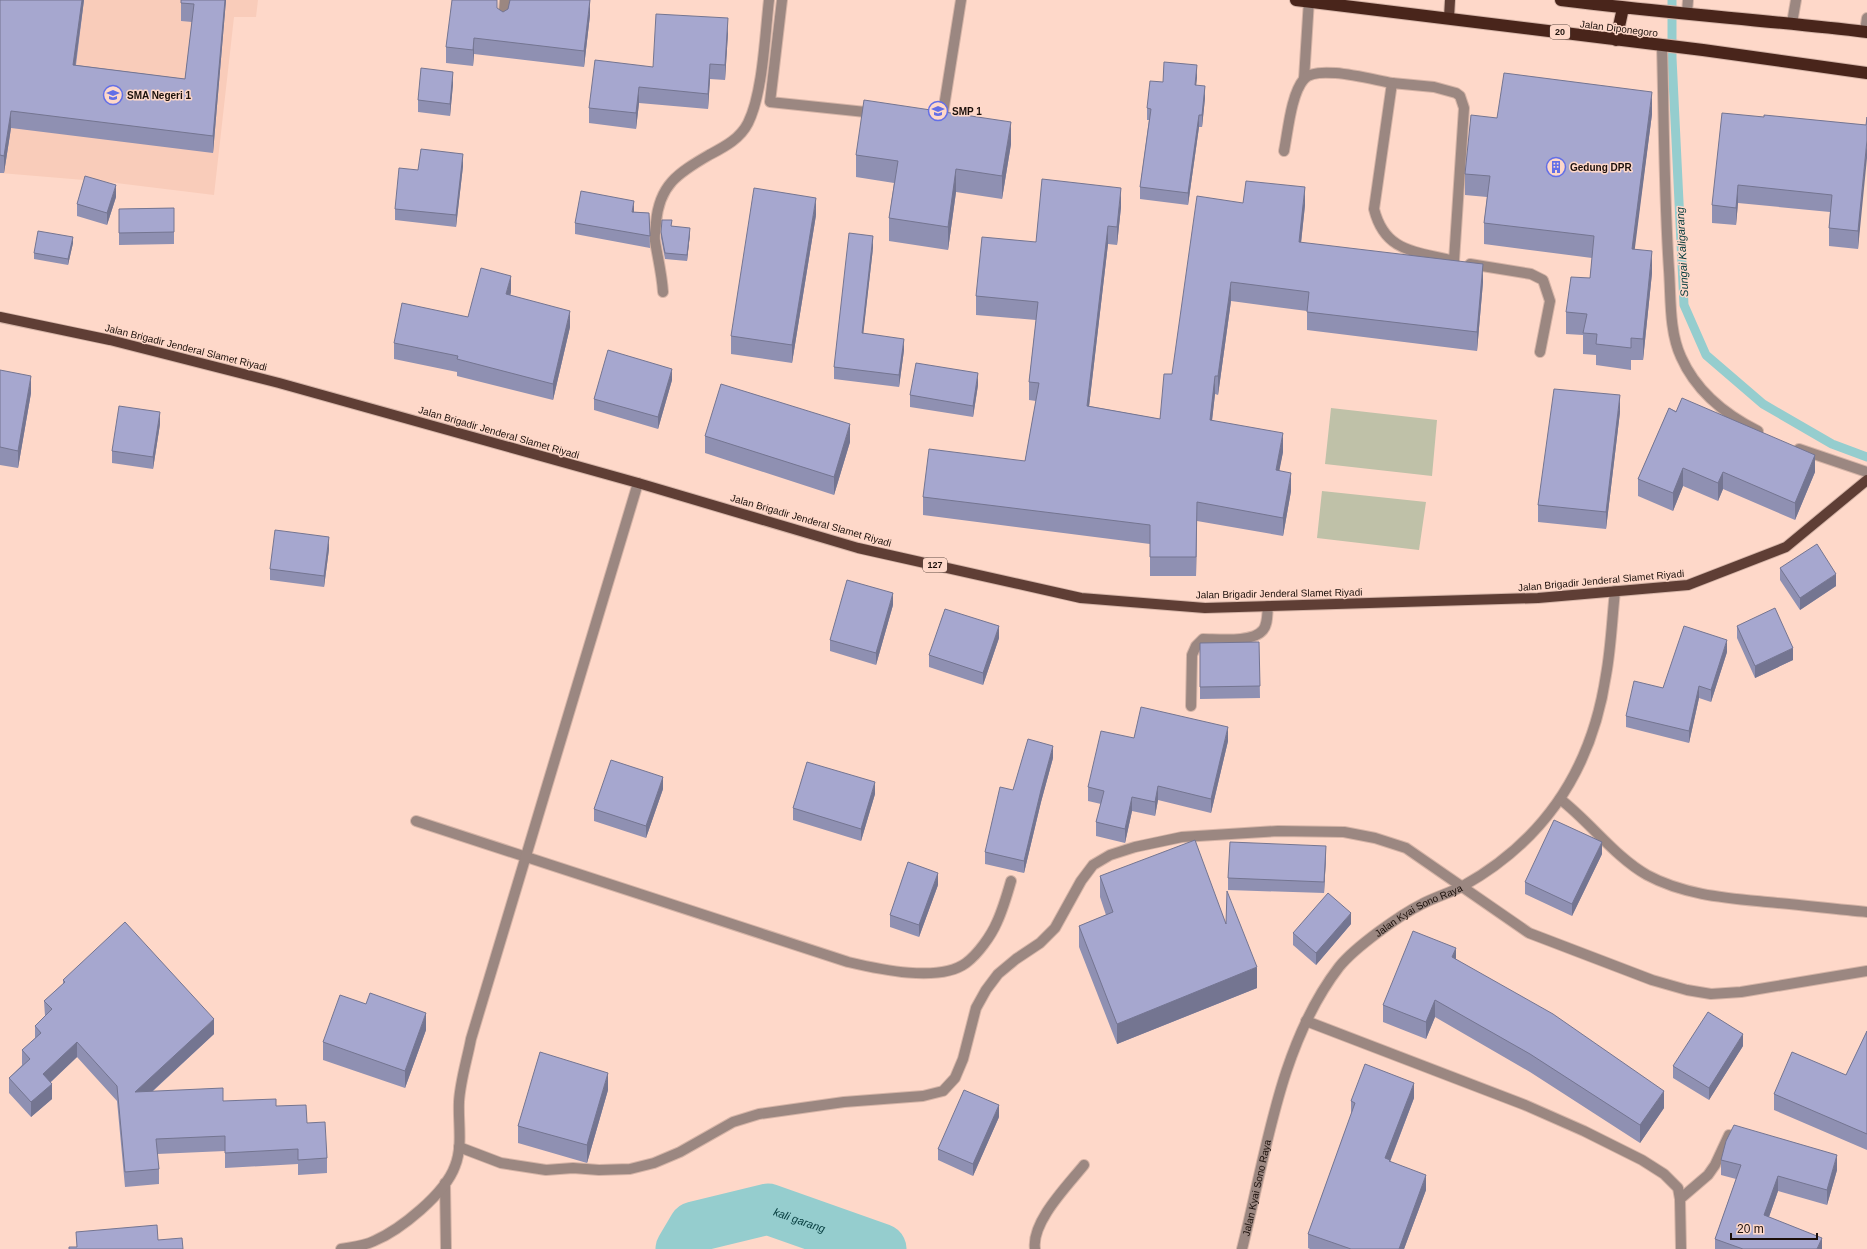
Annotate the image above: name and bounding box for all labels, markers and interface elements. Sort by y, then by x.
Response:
street label: Jalan Diponegoro [1579,18,1659,39]
road number: 20 [1550,25,1570,39]
school or university icon: SMA Negeri 1 [102,84,124,106]
place label: SMA Negeri 1 [127,90,192,101]
school or university icon: SMP 1 [927,100,949,122]
place label: SMP 1 [952,106,982,117]
building icon: Gedung DPR [1545,156,1567,178]
place label: Gedung DPR [1570,162,1632,173]
water label: Sungai Kaligarang [1674,206,1690,297]
street label: Jalan Brigadir Jenderal Slamet Riyadi [104,322,268,373]
street label: Jalan Brigadir Jenderal Slamet Riyadi [417,404,581,461]
street label: Jalan Brigadir Jenderal Slamet Riyadi [729,492,893,549]
road number: 127 [923,558,947,572]
street label: Jalan Brigadir Jenderal Slamet Riyadi [1518,568,1685,593]
street label: Jalan Brigadir Jenderal Slamet Riyadi [1196,587,1362,600]
street label: Jalan Kyai Sono Raya [1373,882,1464,939]
street label: Jalan Kyai Sono Raya [1240,1138,1273,1237]
water label: kali garang [772,1205,828,1235]
scale bar [1731,1215,1817,1241]
text: 20 m [1737,1222,1764,1236]

